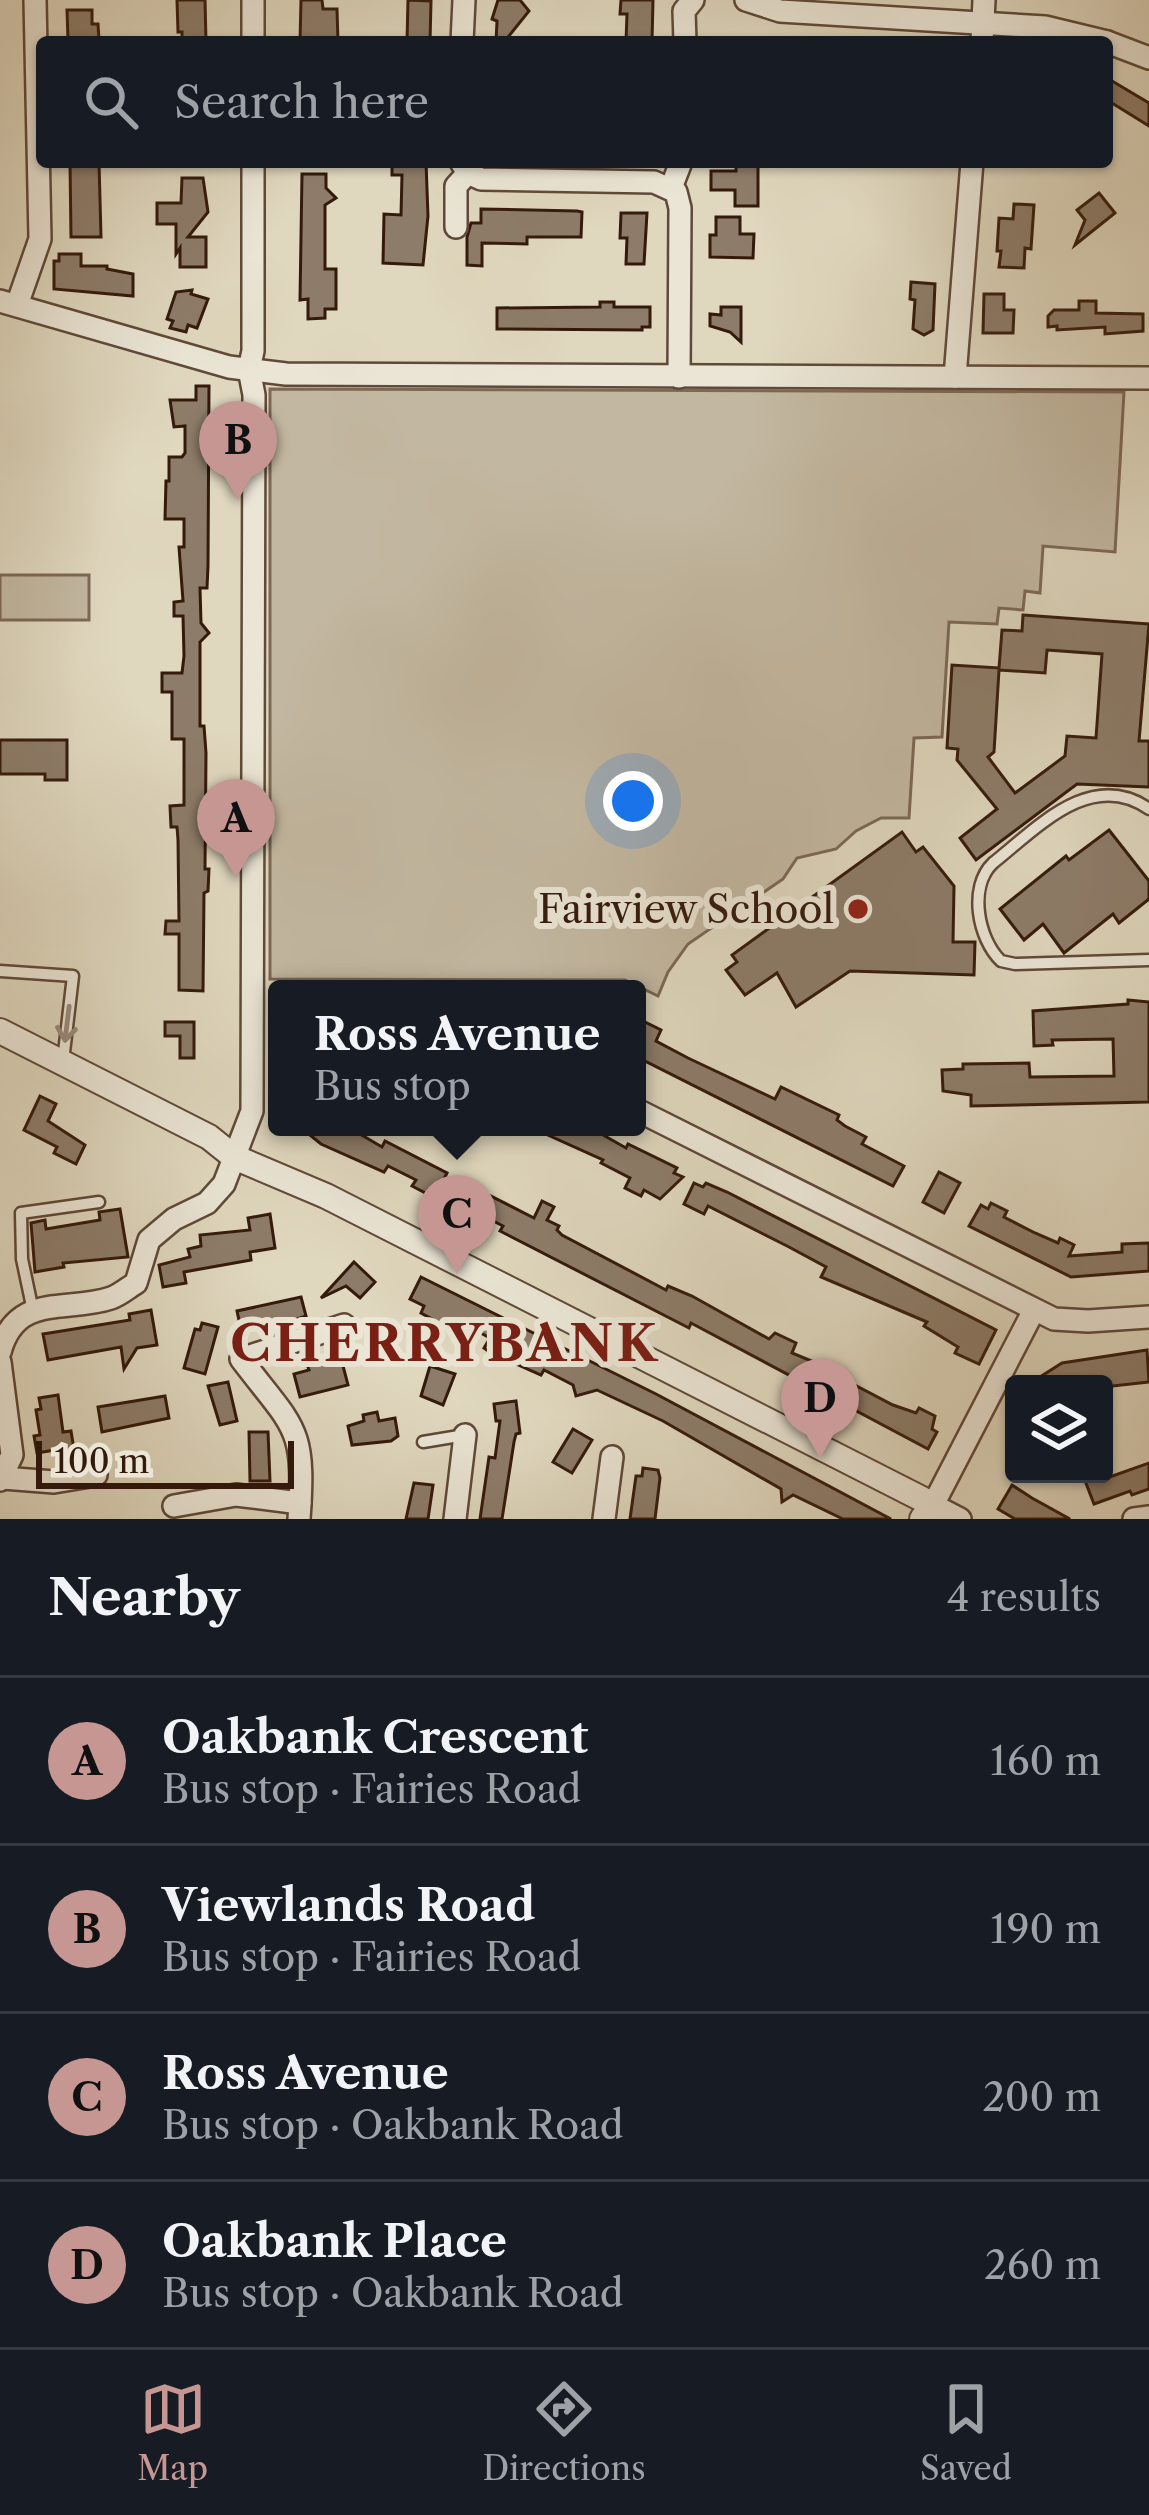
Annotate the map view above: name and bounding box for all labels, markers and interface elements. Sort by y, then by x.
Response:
search box [36,36,1113,168]
icon: search [78,69,144,135]
text: Search here [174,74,429,130]
pin: B [199,401,277,500]
your location [603,771,663,831]
pin: A [197,779,275,878]
place label: Fairview School [538,885,834,933]
marker: Fairview School [845,896,871,922]
popup [268,980,646,1136]
one-way arrow [56,1004,78,1043]
text: Ross Avenue [314,1006,600,1062]
text: Bus stop [314,1062,471,1110]
pin: C [418,1175,496,1274]
district label: CHERRYBANK [230,1312,660,1374]
pin: D [781,1359,859,1458]
map controls [1005,1375,1113,1483]
button: layers [1005,1375,1113,1483]
scale bar [36,1435,294,1488]
text: 100 m [54,1441,149,1482]
text: Nearby [48,1566,240,1628]
text: 4 results [947,1573,1101,1621]
text: Oakbank Crescent [162,1709,588,1765]
text: A [72,1737,102,1785]
text: 160 m [990,1737,1101,1785]
text: Bus stop · Fairies Road [162,1765,581,1813]
text: Viewlands Road [162,1877,535,1933]
text: B [73,1905,102,1953]
text: 190 m [990,1905,1101,1953]
text: Bus stop · Fairies Road [162,1933,581,1981]
text: Ross Avenue [162,2045,449,2101]
text: C [71,2073,103,2121]
text: 200 m [982,2073,1101,2121]
text: Bus stop · Oakbank Road [162,2101,624,2149]
text: Oakbank Place [162,2213,507,2269]
text: D [70,2241,104,2289]
text: 260 m [984,2241,1101,2289]
text: Bus stop · Oakbank Road [162,2269,624,2317]
tab: Map [137,2376,208,2489]
tab: Directions [483,2376,646,2489]
tab: Saved [920,2376,1012,2489]

